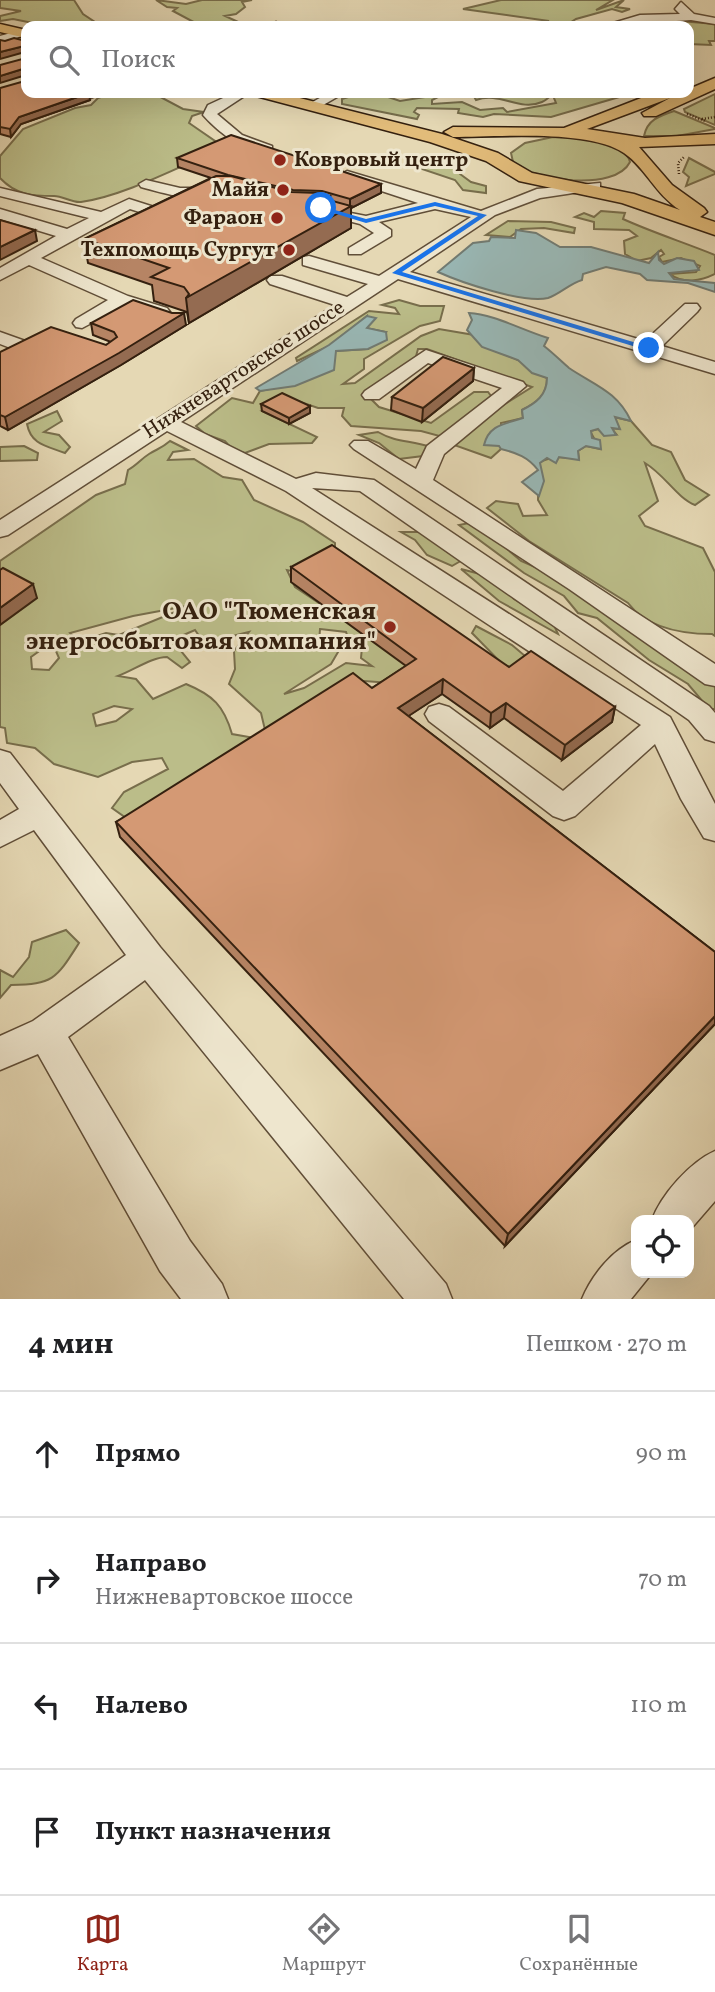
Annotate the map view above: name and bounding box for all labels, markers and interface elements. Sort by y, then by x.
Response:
search box [21,21,694,98]
icon: search [45,41,83,79]
text: Поиск [101,42,175,78]
place label: Ковровый центр [294,146,468,175]
marker: Ковровый центр [272,152,288,168]
place label: Майя [212,176,269,205]
marker: Майя [275,182,291,198]
route start [305,192,336,223]
place label: Фараон [183,204,263,233]
marker: Фараон [269,210,285,226]
place label: Техпомощь Сургут [80,236,275,265]
marker: Техпомощь Сургут [281,242,297,258]
street label: Нижневартовское шоссе [137,294,351,446]
route end [633,332,664,363]
place label: ОАО "Тюменская энергосбытовая компания" [26,594,376,660]
marker: ОАО "Тюменская энергосбытовая компания" [382,619,398,635]
map controls [631,1215,694,1278]
button: locate [631,1215,694,1278]
text: 4 мин [28,1324,113,1366]
text: Пешком · 270 m [526,1329,687,1361]
icon: ahead [28,1435,66,1473]
text: Прямо [95,1436,180,1472]
text: 90 m [636,1438,687,1470]
text: Направо [95,1546,207,1582]
icon: right [28,1561,66,1599]
text: 70 m [638,1564,687,1596]
text: Нижневартовское шоссе [95,1582,353,1614]
icon: left [28,1687,66,1725]
text: Налево [95,1688,188,1724]
text: 110 m [630,1690,687,1722]
icon: arrive [28,1813,66,1851]
text: Пункт назначения [95,1814,331,1850]
tab: Карта [77,1910,128,1978]
tab: Маршрут [282,1910,366,1978]
tab: Сохранённые [520,1910,638,1978]

